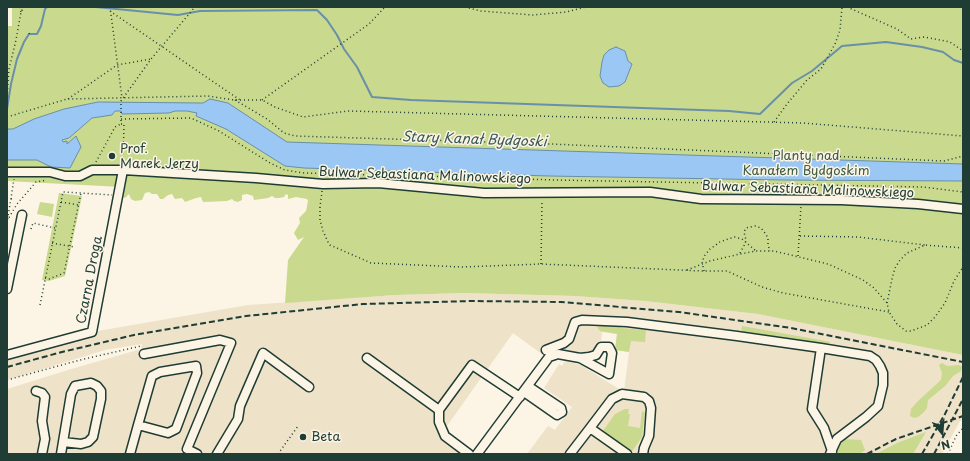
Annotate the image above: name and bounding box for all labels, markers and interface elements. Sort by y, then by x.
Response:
water label: Stary Kanał Bydgoski [401,129,547,151]
place label: Prof. Marek Jerzy [120,141,199,172]
park label: Planty nad Kanałem Bydgoskim [742,148,870,179]
marker: Prof. Marek Jerzy [107,151,117,161]
street label: Bulwar Sebastiana Malinowskiego [319,165,531,187]
street label: Bulwar Sebastiana Malinowskiego [702,179,914,201]
street label: Czarna Droga [74,235,106,325]
north arrow [922,413,962,453]
place label: Beta [311,429,340,445]
marker: Beta [298,432,308,442]
text: N [939,436,952,454]

